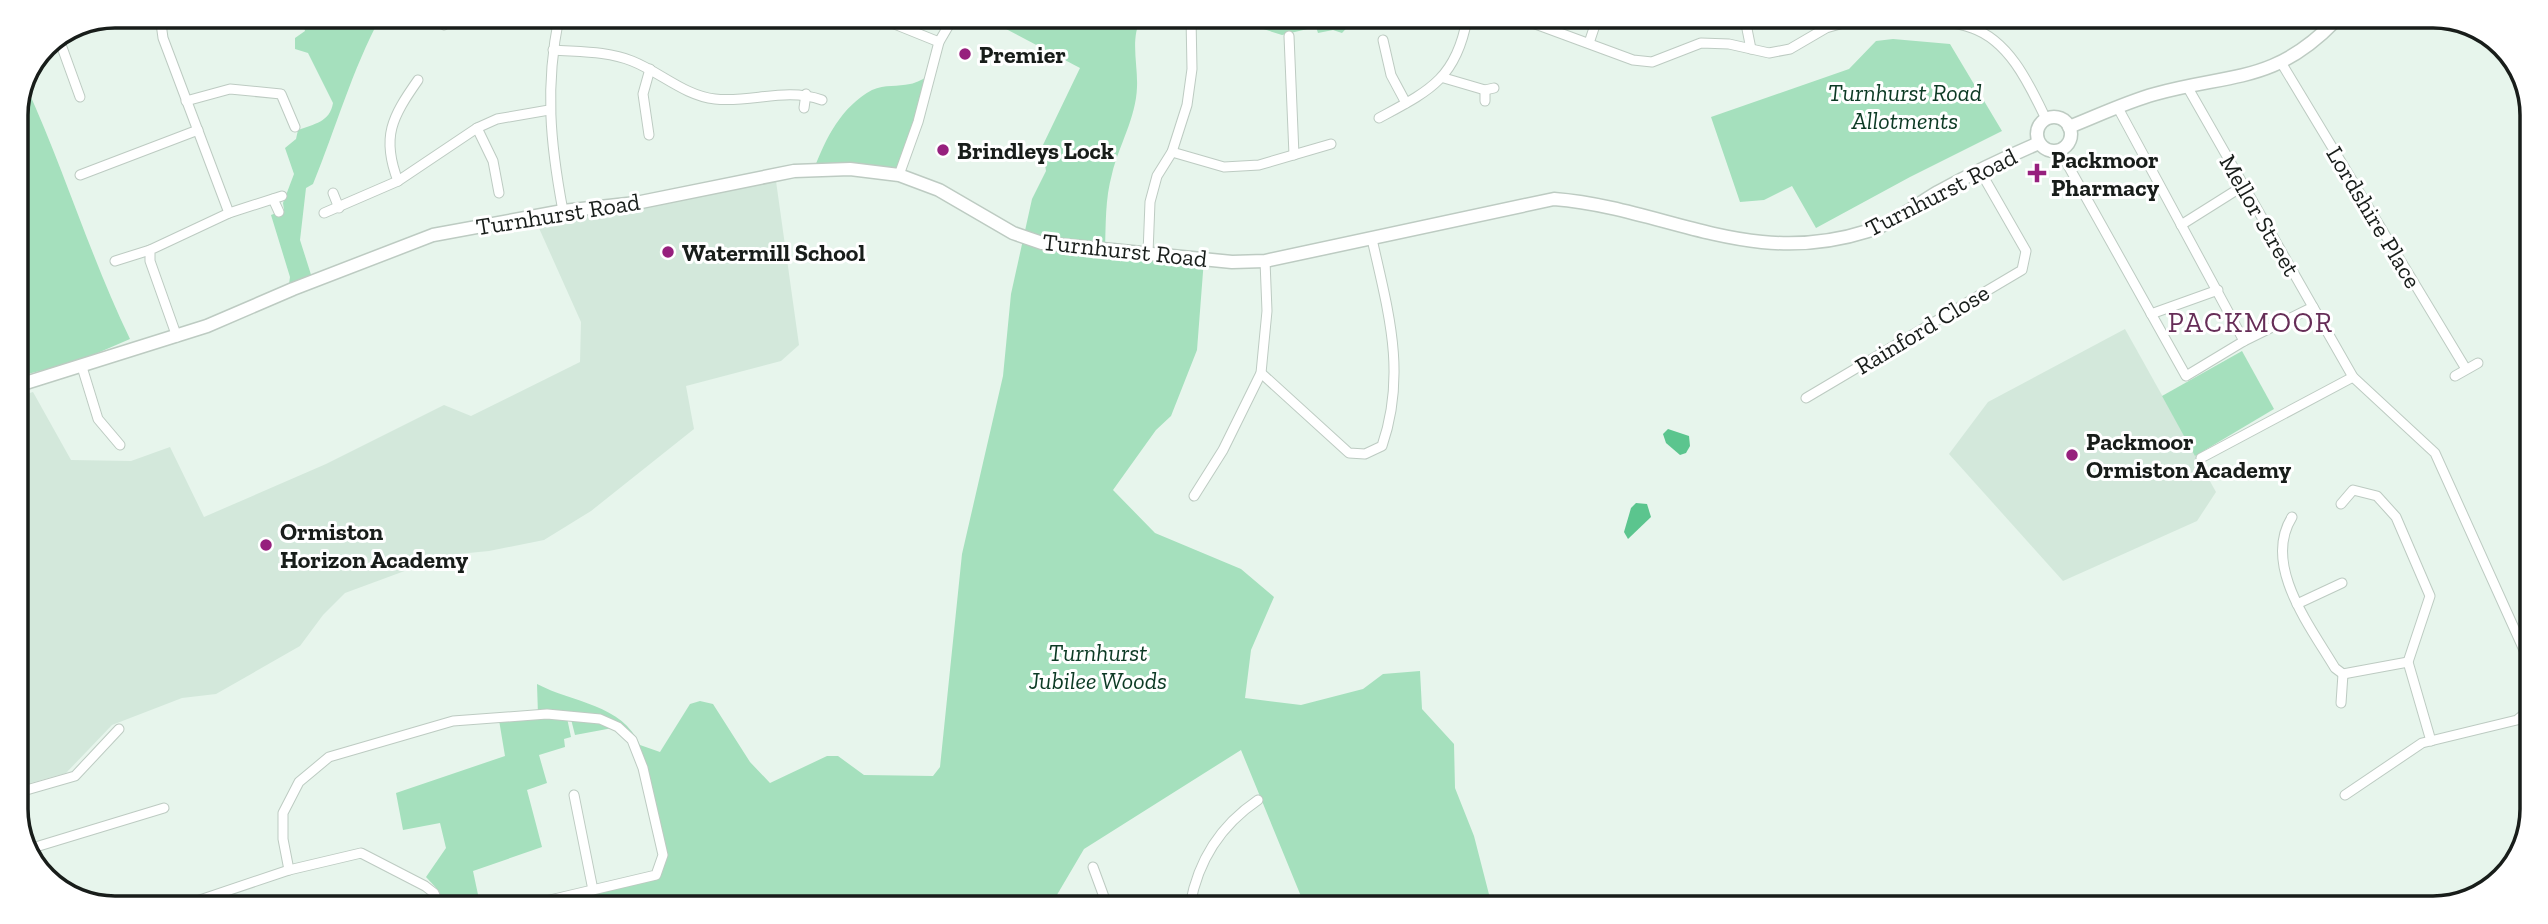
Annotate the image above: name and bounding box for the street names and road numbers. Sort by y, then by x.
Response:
street label: Turnhurst Road [1861,141,2021,243]
street label: Lordshire Place [2320,141,2428,293]
street label: Mellor Street [2214,149,2306,281]
street label: Turnhurst Road [474,187,642,241]
street label: Turnhurst Road [1041,227,1209,273]
street label: Rainford Close [1850,278,1994,380]

